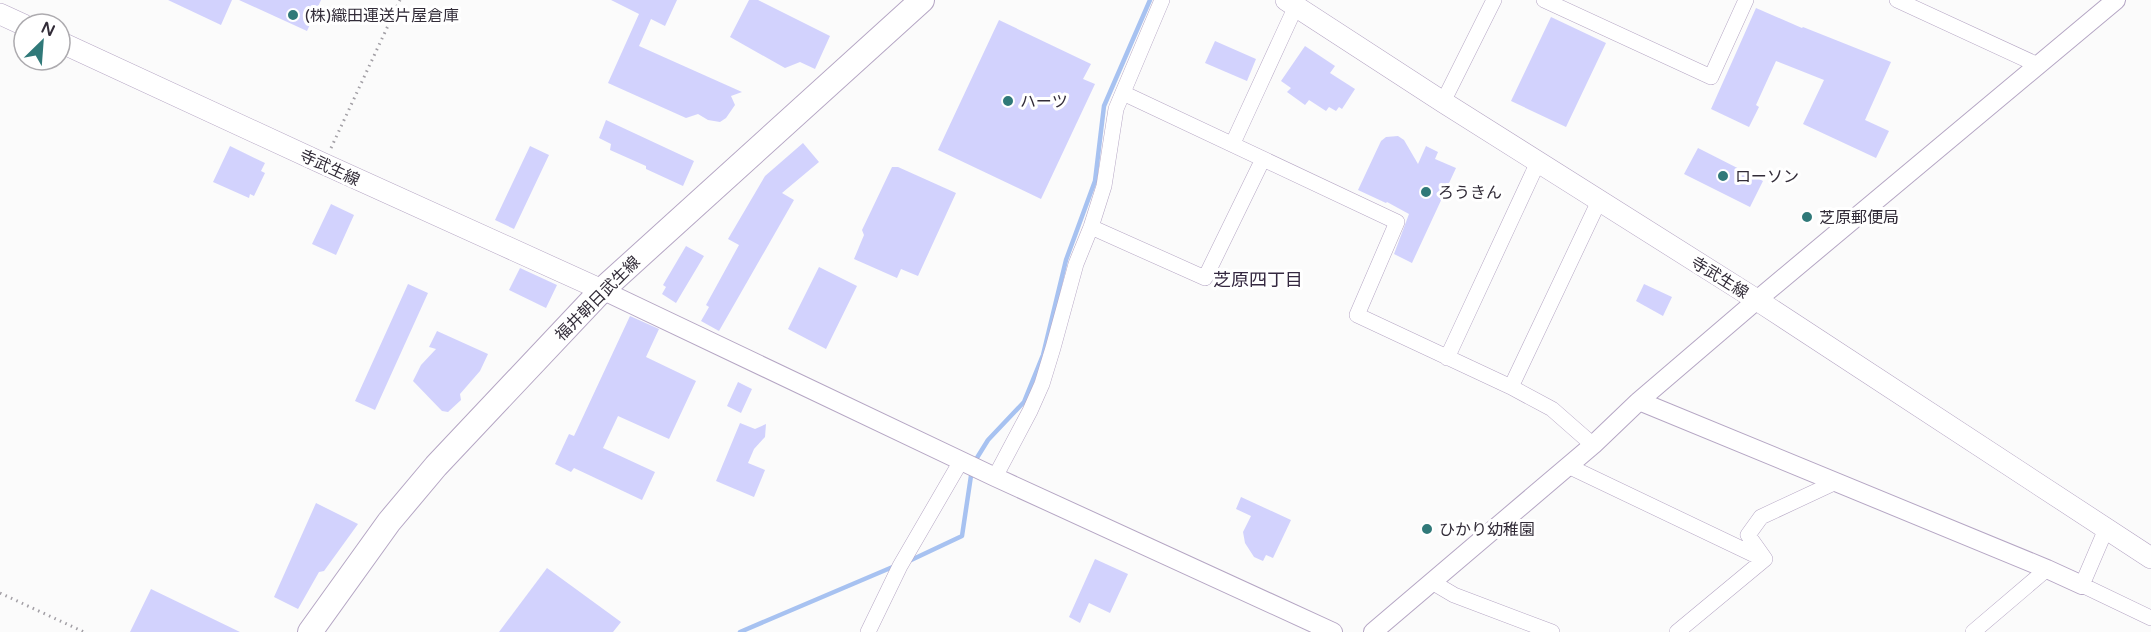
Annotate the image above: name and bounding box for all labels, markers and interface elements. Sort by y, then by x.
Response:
place label: (株)織田運送片屋倉庫 [305,6,459,26]
marker: (株)織田運送片屋倉庫 [286,8,300,22]
north arrow [12,12,72,72]
text: N [38,18,58,41]
place label: ハーツ [1020,92,1068,112]
marker: ハーツ [1001,94,1015,108]
street label: 寺武生線 [296,145,363,190]
place label: ローソン [1735,167,1799,187]
marker: ローソン [1716,169,1730,183]
place label: ろうきん [1438,183,1502,203]
marker: ろうきん [1419,185,1433,199]
place label: 芝原郵便局 [1819,208,1899,228]
marker: 芝原郵便局 [1800,210,1814,224]
street label: 福井朝日武生線 [551,252,644,345]
street label: 寺武生線 [1687,252,1752,303]
district label: 芝原四丁目 [1213,269,1303,291]
place label: ひかり幼稚園 [1439,520,1535,540]
marker: ひかり幼稚園 [1420,522,1434,536]

